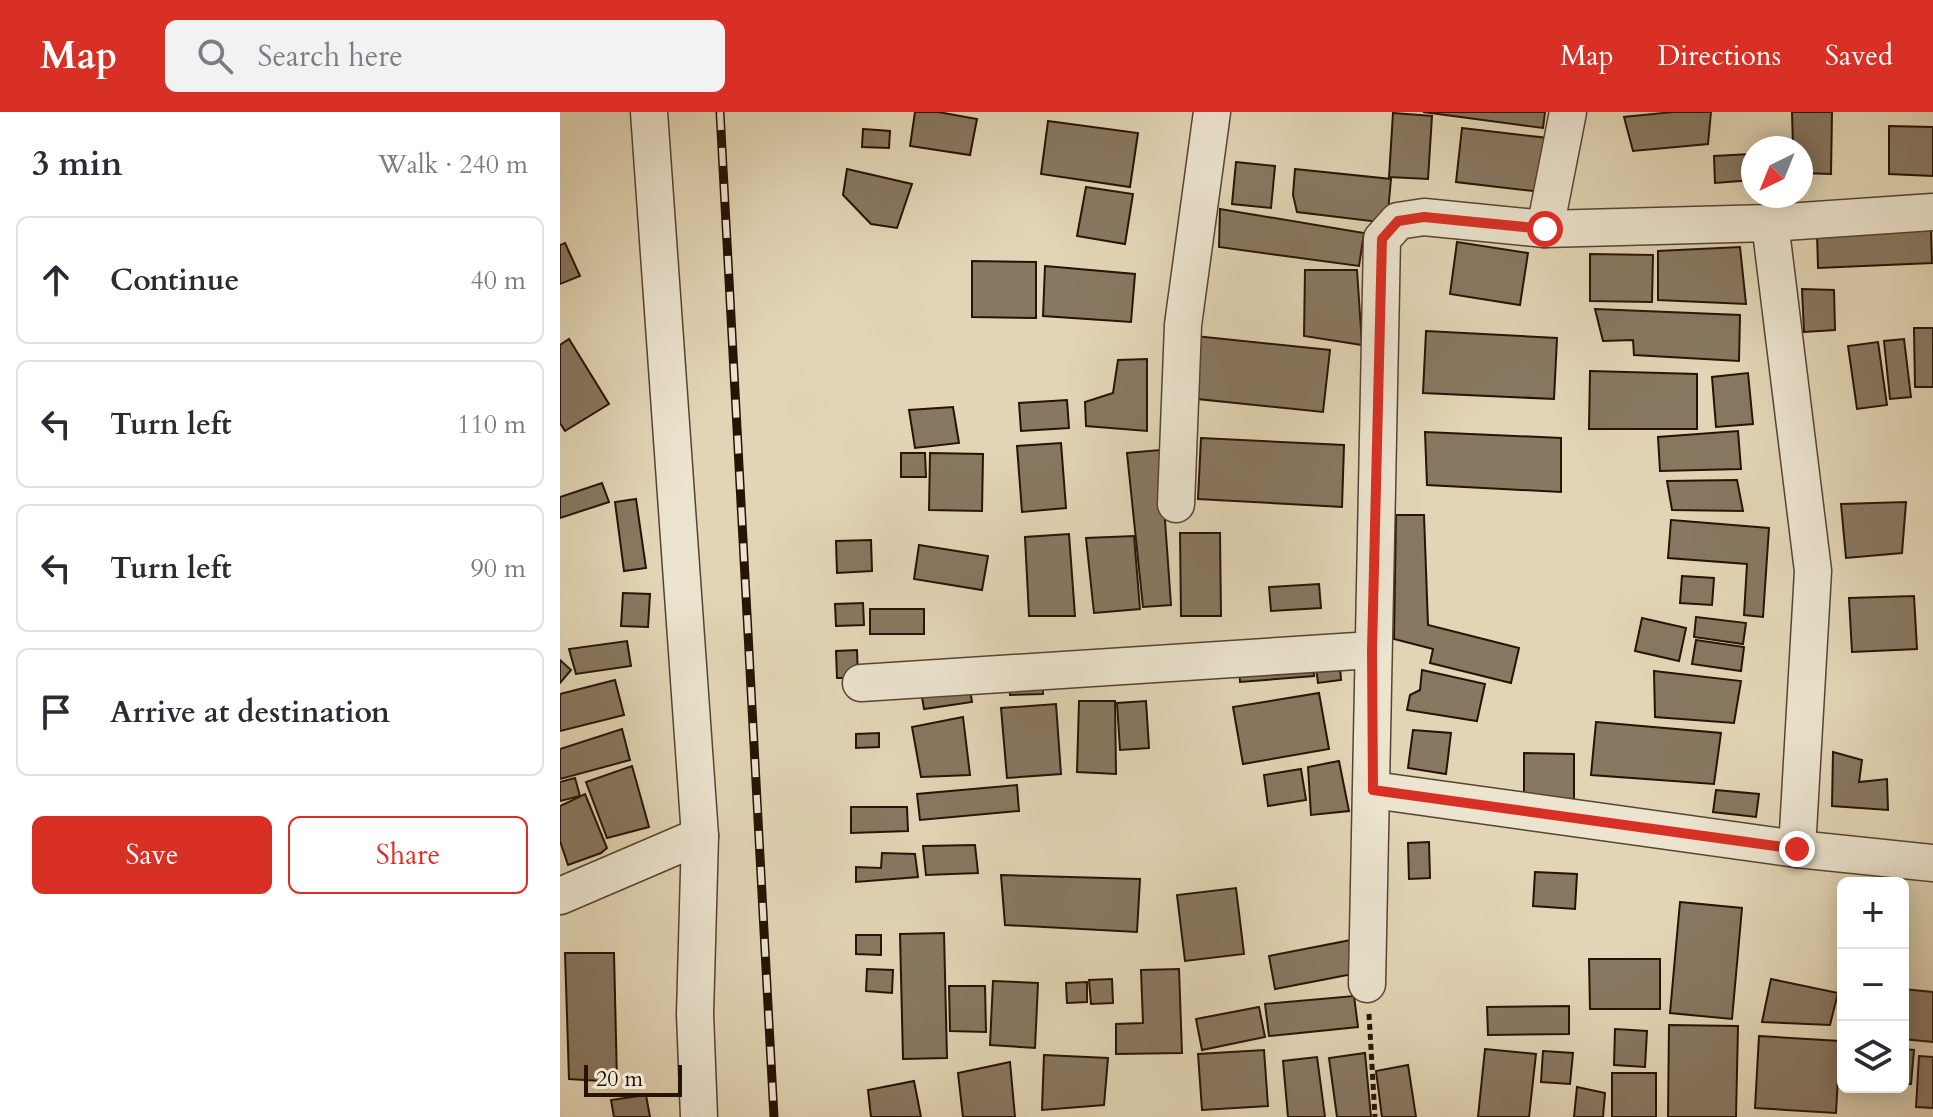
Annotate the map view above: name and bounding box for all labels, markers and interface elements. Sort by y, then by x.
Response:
search box [165,20,725,92]
text: Map [40,30,117,82]
icon: search [193,34,237,78]
text: Search here [257,36,403,77]
text: Map [1560,37,1614,75]
text: Directions [1658,37,1781,75]
text: Saved [1825,37,1893,75]
north arrow [1741,136,1813,208]
text: 3 min [32,141,123,187]
text: Walk · 240 m [378,147,528,182]
route start [1527,211,1563,247]
icon: ahead [34,258,78,302]
text: Continue [110,260,239,301]
text: 40 m [470,263,526,298]
icon: left [34,402,78,446]
text: Turn left [110,404,232,445]
text: 110 m [457,407,526,442]
icon: left [34,546,78,590]
text: Turn left [110,548,232,589]
text: 90 m [470,551,526,586]
icon: arrive [34,690,78,734]
text: Arrive at destination [110,692,390,733]
button: Save [32,816,272,894]
button: Share [288,816,528,894]
route end [1779,831,1815,867]
map controls [1837,877,1909,1093]
button: + [1837,877,1909,949]
button: − [1837,949,1909,1021]
button: layers [1837,1021,1909,1093]
scale bar [584,1061,682,1097]
text: 20 m [596,1064,643,1094]

